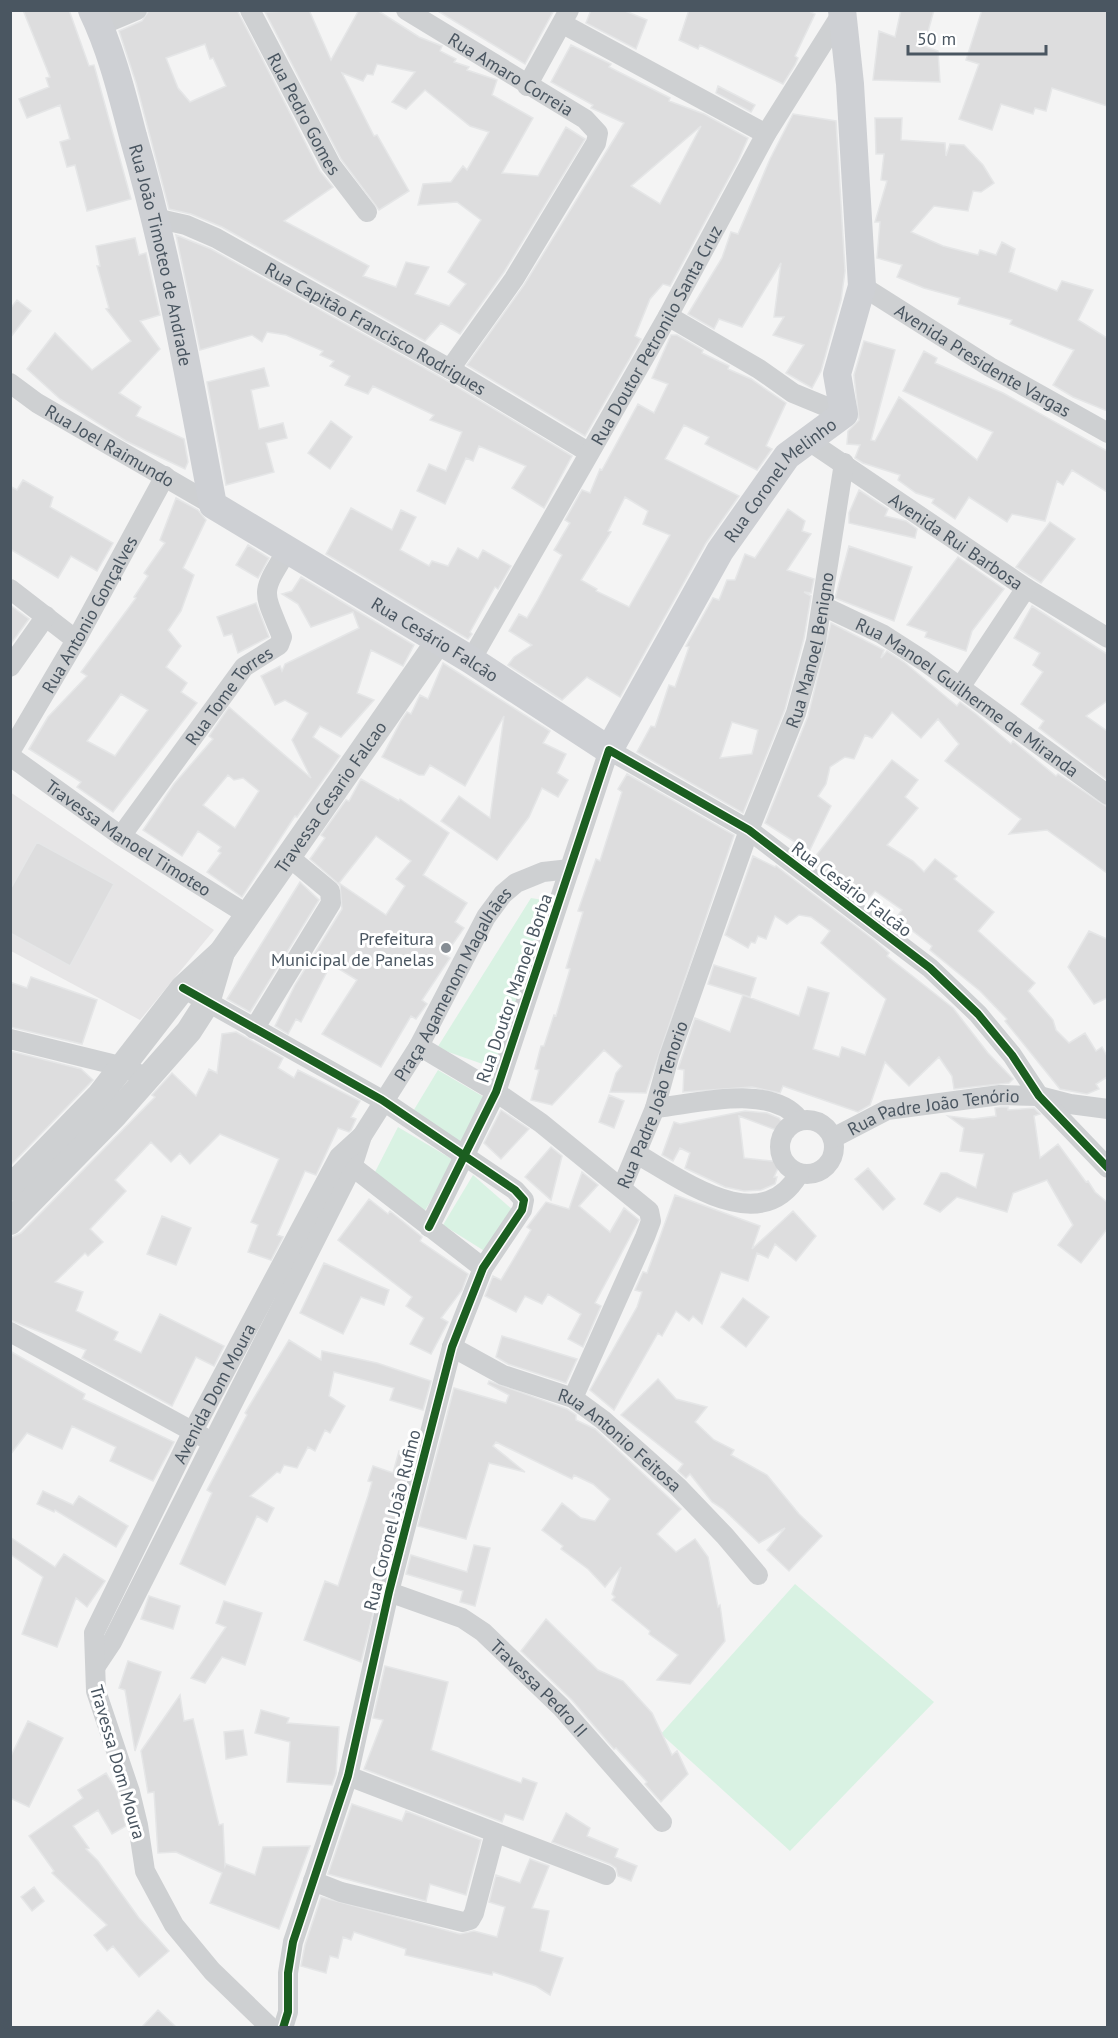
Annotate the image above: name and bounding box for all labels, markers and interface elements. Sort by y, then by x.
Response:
scale bar [908,18,1046,56]
street label: Rua Amaro Correia [444,27,578,121]
text: 50 m [917,27,956,50]
street label: Rua Pedro Gomes [263,49,346,180]
street label: Rua João Timoteo de Andrade [124,141,198,368]
street label: Rua Doutor Petronilo Santa Cruz [585,221,726,449]
street label: Rua Capitão Francisco Rodrigues [261,257,491,400]
street label: Avenida Presidente Vargas [891,298,1075,422]
street label: Rua Joel Raimundo [41,399,179,492]
street label: Rua Coronel Melinho [718,412,841,547]
street label: Avenida Rui Barbosa [885,487,1028,594]
street label: Rua Antonio Gonçalves [36,531,142,697]
street label: Rua Manoel Benigno [780,570,838,731]
street label: Rua Cesário Falcão [367,591,503,687]
street label: Rua Manoel Guilherme de Miranda [852,612,1084,782]
street label: Rua Tome Torres [180,640,277,749]
street label: Travessa Cesario Falcao [269,716,391,878]
street label: Travessa Manoel Timoteo [41,774,216,901]
street label: Rua Cesário Falcão [787,836,917,942]
street label: Praça Agamenom Magalhães [388,881,516,1085]
street label: Rua Doutor Manoel Borba [471,890,557,1086]
place label: Prefeitura Municipal de Panelas [271,927,434,971]
marker: Prefeitura Municipal de Panelas [439,941,453,955]
street label: Rua Padre João Tenorio [611,1017,692,1192]
street label: Rua Padre João Tenório [843,1083,1020,1140]
street label: Avenida Dom Moura [167,1319,260,1467]
street label: Rua Antonio Feitosa [555,1382,687,1496]
street label: Rua Coronel João Rufino [358,1427,426,1613]
street label: Travessa Pedro II [486,1634,593,1741]
street label: Travessa Dom Moura [85,1682,151,1842]

